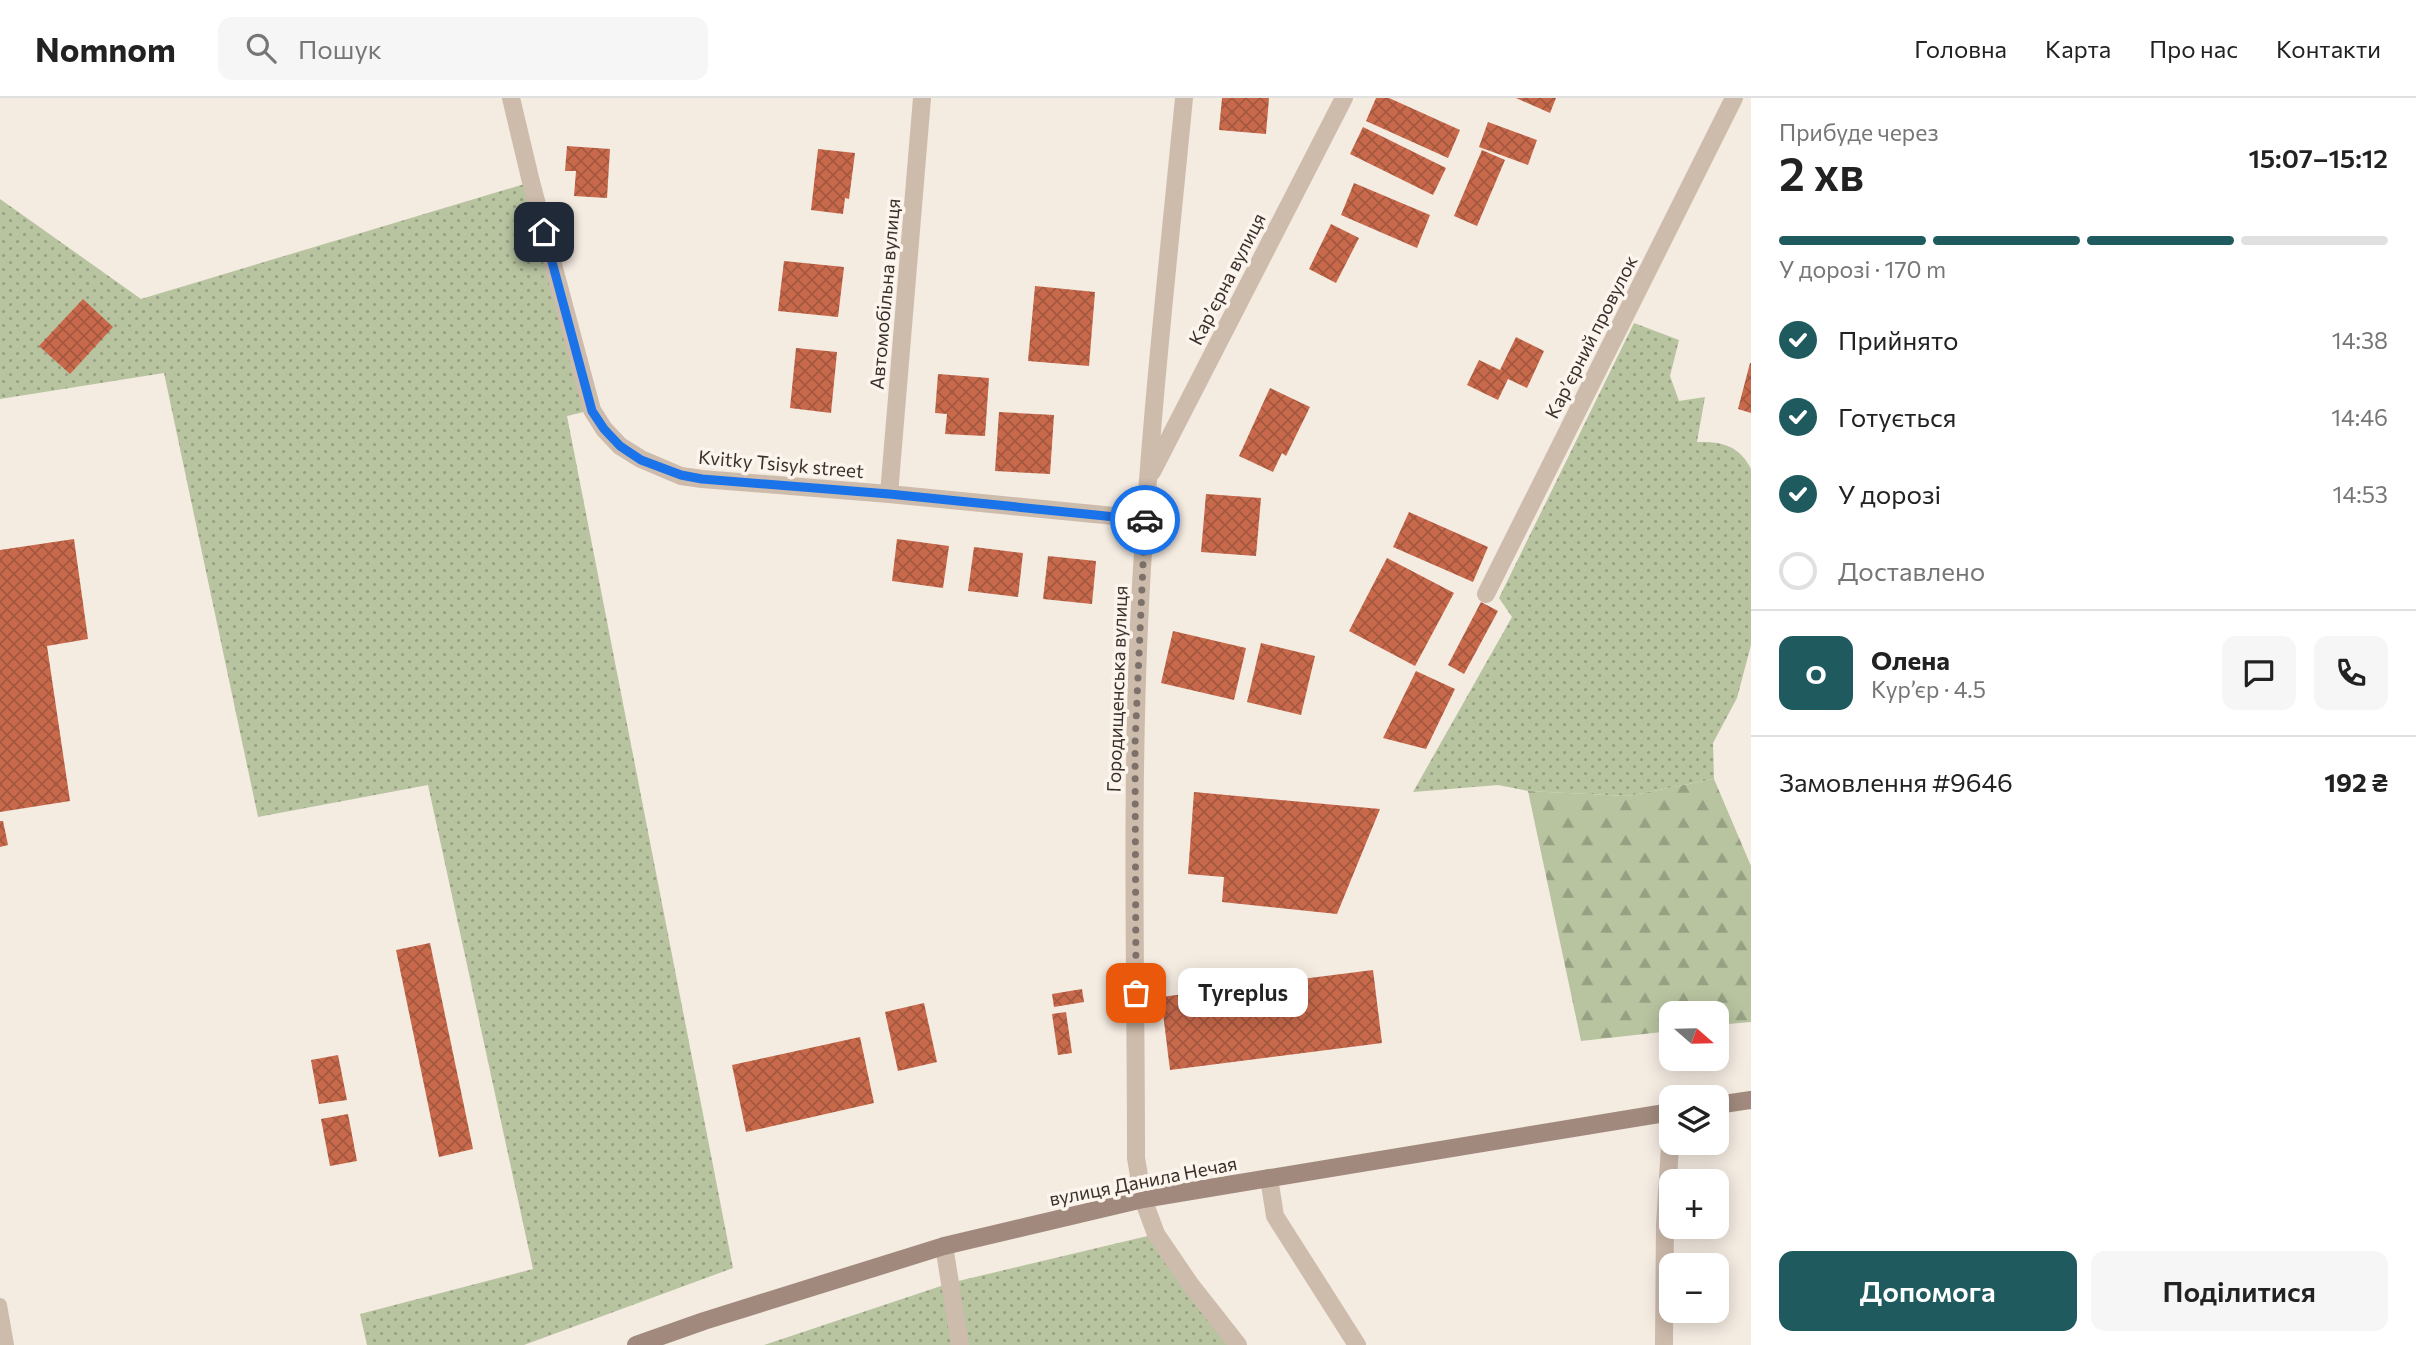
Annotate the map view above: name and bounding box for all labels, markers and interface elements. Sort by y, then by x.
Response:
search box [218,17,708,80]
text: Nomnom [35,28,176,69]
icon: search [242,29,280,67]
text: Пошук [298,33,382,64]
text: Головна [1914,34,2007,63]
text: Карта [2045,34,2111,63]
text: Про нас [2149,34,2238,63]
text: Контакти [2276,34,2381,63]
text: Прибуде через [1779,118,1939,146]
text: 15:07–15:12 [2248,142,2388,173]
text: 2 хв [1779,144,1864,200]
street label: Автомобільна вулиця [865,197,904,390]
pin [514,202,574,262]
street label: Карʼєрна вулиця [1183,209,1270,349]
icon: home [525,213,563,251]
street label: Карʼєрний провулок [1539,251,1642,422]
text: У дорозі · 170 m [1779,255,1946,283]
icon: check [1779,321,1817,359]
text: Прийнято [1838,324,1959,355]
text: 14:38 [2332,326,2388,354]
icon: check [1779,398,1817,436]
text: Готується [1838,401,1956,432]
text: 14:46 [2331,403,2388,431]
street label: Kvitky Tsisyk street [697,445,865,482]
icon: check [1779,475,1817,513]
text: У дорозі [1838,478,1941,509]
text: 14:53 [2333,480,2388,508]
courier [1110,485,1180,555]
icon: car [1126,501,1164,539]
text: Доставлено [1838,555,1985,586]
street label: Городищенська вулиця [1101,585,1132,793]
button: chat [2222,636,2296,710]
button: phone [2314,636,2388,710]
text: Олена [1871,644,1950,675]
text: О [1805,658,1827,689]
text: Кур’єр · 4.5 [1871,675,1986,703]
text: Замовлення #9646 [1779,766,2013,797]
text: 192 ₴ [2324,766,2388,797]
pin [1106,963,1166,1023]
callout: Tyreplus [1178,968,1308,1018]
icon: bag [1117,974,1155,1012]
text: Tyreplus [1198,978,1288,1006]
north arrow [1659,1001,1729,1071]
map controls [1659,1001,1729,1323]
button: layers [1659,1085,1729,1155]
street label: вулиця Данила Нечая [1047,1151,1239,1210]
button: + [1659,1169,1729,1239]
button: Допомога [1779,1251,2077,1331]
button: Поділитися [2091,1251,2388,1331]
button: − [1659,1253,1729,1323]

